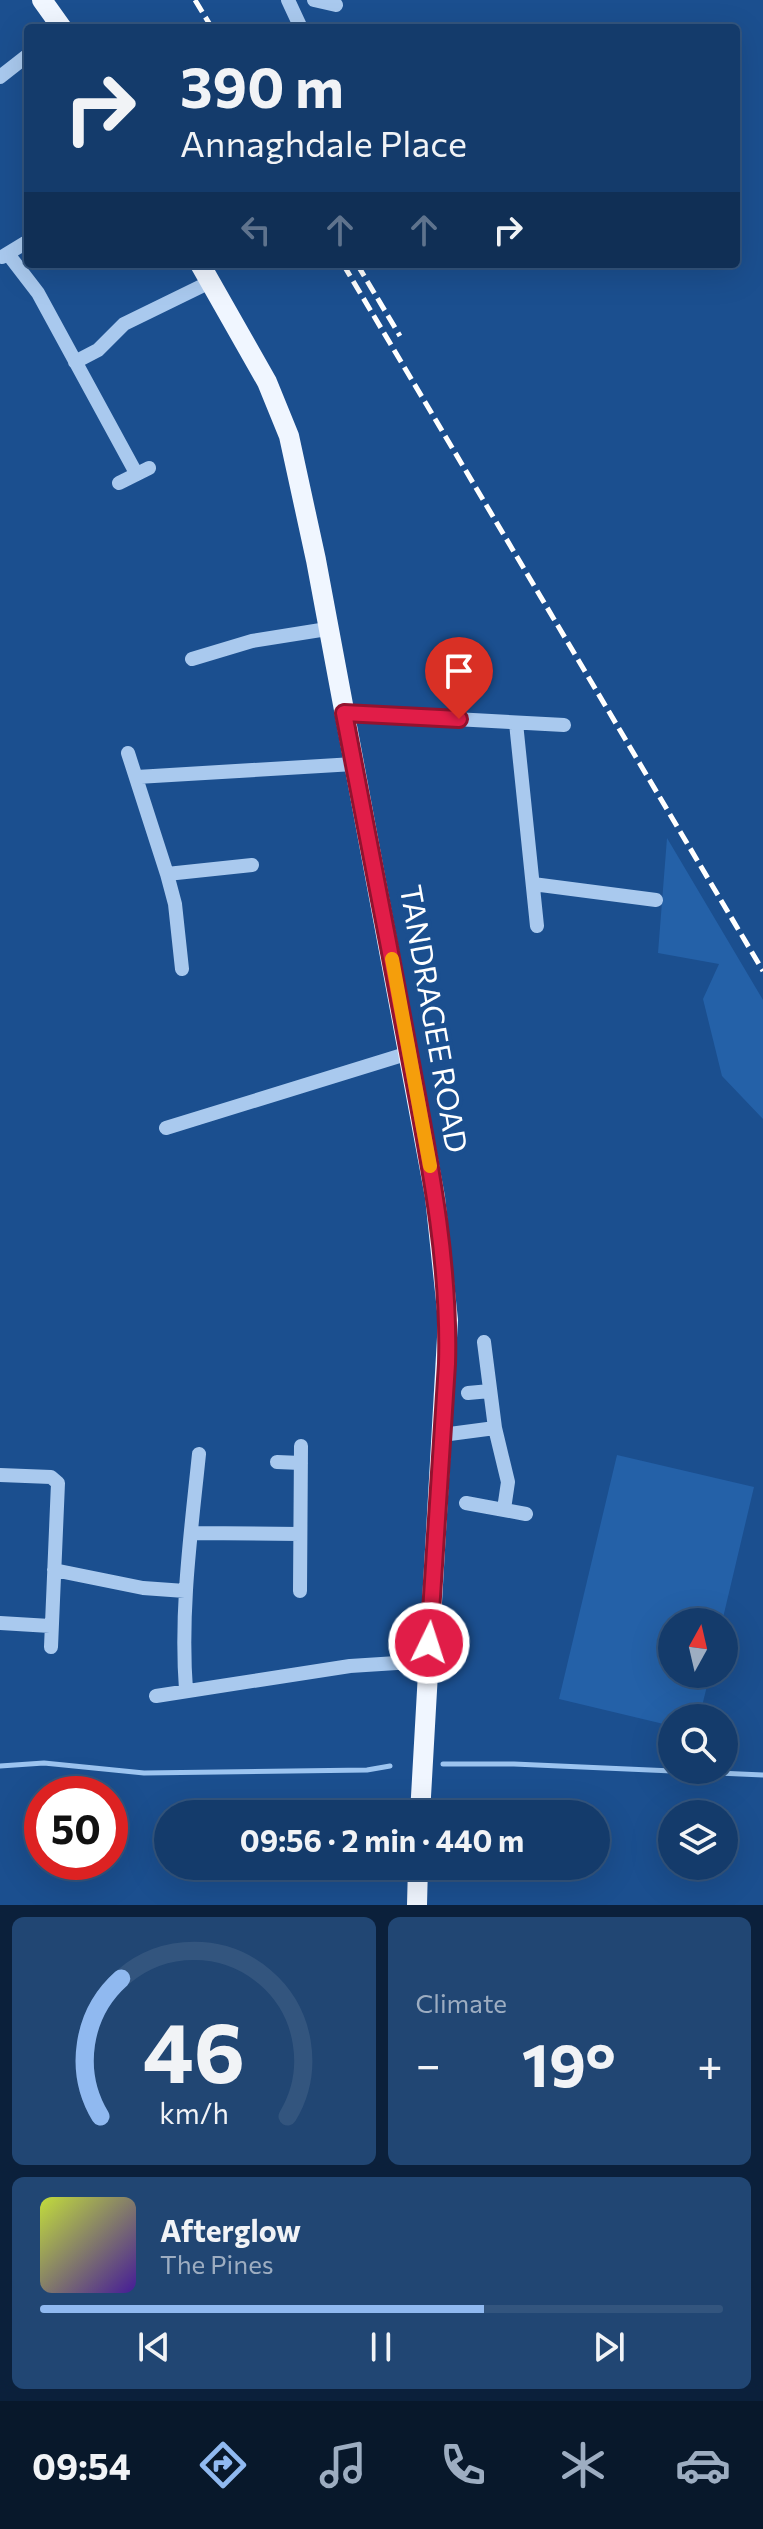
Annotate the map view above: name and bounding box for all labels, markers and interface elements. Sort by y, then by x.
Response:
text: 390 m [180,51,344,120]
icon: right [48,56,152,160]
text: Annaghdale Place [180,120,467,164]
icon: left [234,208,278,252]
icon: ahead [318,208,362,252]
icon: ahead [402,208,446,252]
icon: right [486,208,530,252]
pin [425,637,493,719]
icon: arrive [437,649,481,693]
street label: TANDRAGEE ROAD [394,882,477,1155]
position arrow [387,1601,471,1685]
north arrow [658,1608,738,1688]
map controls [658,1608,738,1880]
button: search [658,1704,738,1784]
speed limit sign: 50 [24,1776,128,1880]
button: layers [658,1800,738,1880]
text: 09:56 · 2 min · 440 m [240,1821,524,1858]
text: Climate [416,1987,507,2018]
text: 46 [143,1998,245,2100]
text: 19° [522,2026,616,2099]
text: − [416,2036,441,2090]
text: + [697,2036,723,2090]
text: km/h [159,2095,229,2130]
text: Afterglow [160,2211,301,2248]
text: The Pines [160,2248,274,2279]
icon: previous [132,2325,176,2369]
icon: pause [359,2325,403,2369]
icon: next [587,2325,631,2369]
icon: directions [195,2437,251,2493]
icon: music [315,2437,371,2493]
icon: phone [435,2437,491,2493]
icon: climate [555,2437,611,2493]
icon: car [675,2437,731,2493]
text: 09:54 [32,2443,131,2487]

